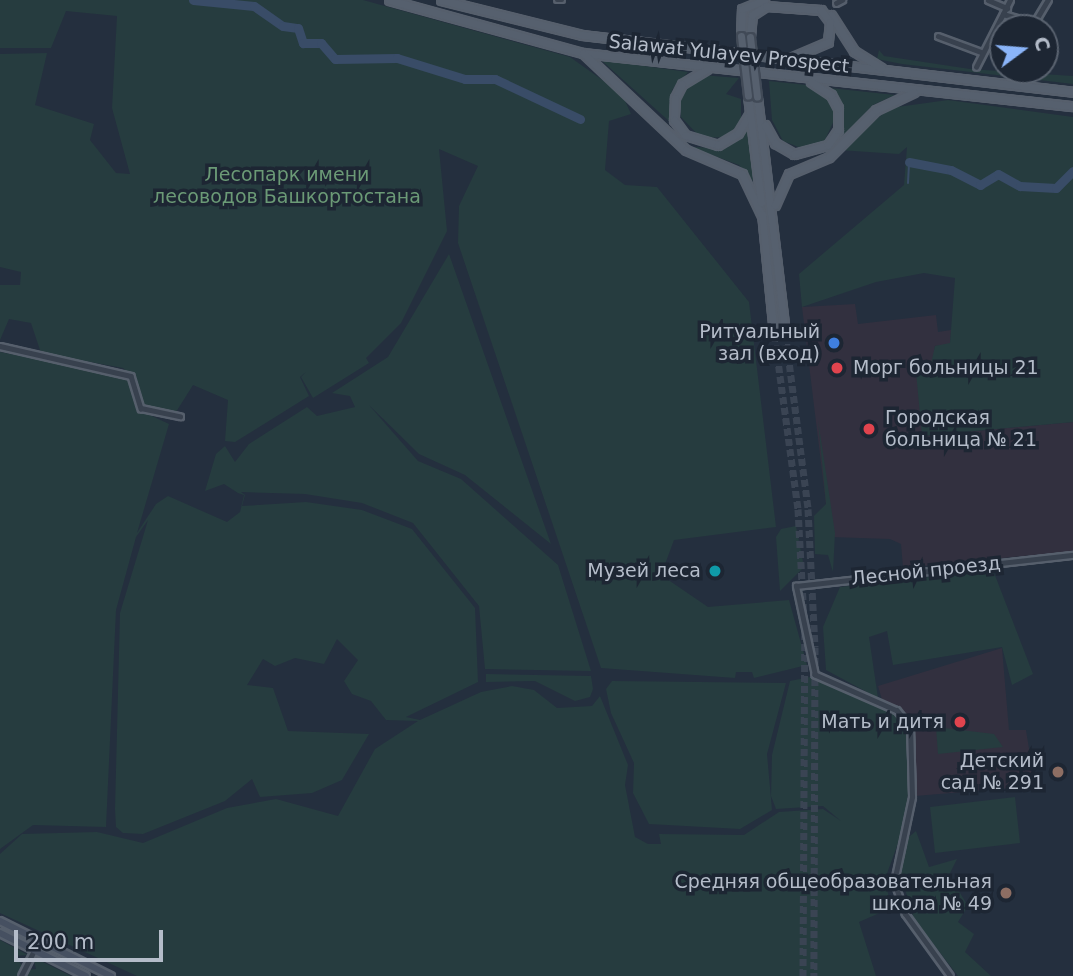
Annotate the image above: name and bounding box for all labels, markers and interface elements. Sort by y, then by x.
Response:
north arrow [989,14,1059,84]
street label: Salawat Yulayev Prospect [608,30,850,78]
text: С [1030,34,1055,53]
park label: Лесопарк имени лесоводов Башкортостана [153,164,421,208]
place label: Ритуальный зал (вход) [699,321,820,365]
marker: Ритуальный зал (вход) [826,335,842,351]
place label: Морг больницы 21 [853,357,1039,379]
marker: Морг больницы 21 [827,358,847,378]
place label: Городская больница № 21 [885,407,1037,451]
marker: Городская больница № 21 [859,419,879,439]
street label: Лесной проезд [850,552,1002,590]
place label: Музей леса [587,560,701,582]
marker: Музей леса [707,563,723,579]
place label: Мать и дитя [821,711,944,733]
marker: Мать и дитя [950,712,970,732]
place label: Детский сад № 291 [941,750,1044,794]
marker: Детский сад № 291 [1050,764,1066,780]
place label: Средняя общеобразовательная школа № 49 [674,871,992,915]
marker: Средняя общеобразовательная школа № 49 [998,885,1014,901]
scale bar [18,916,166,960]
text: 200 m [27,930,94,954]

